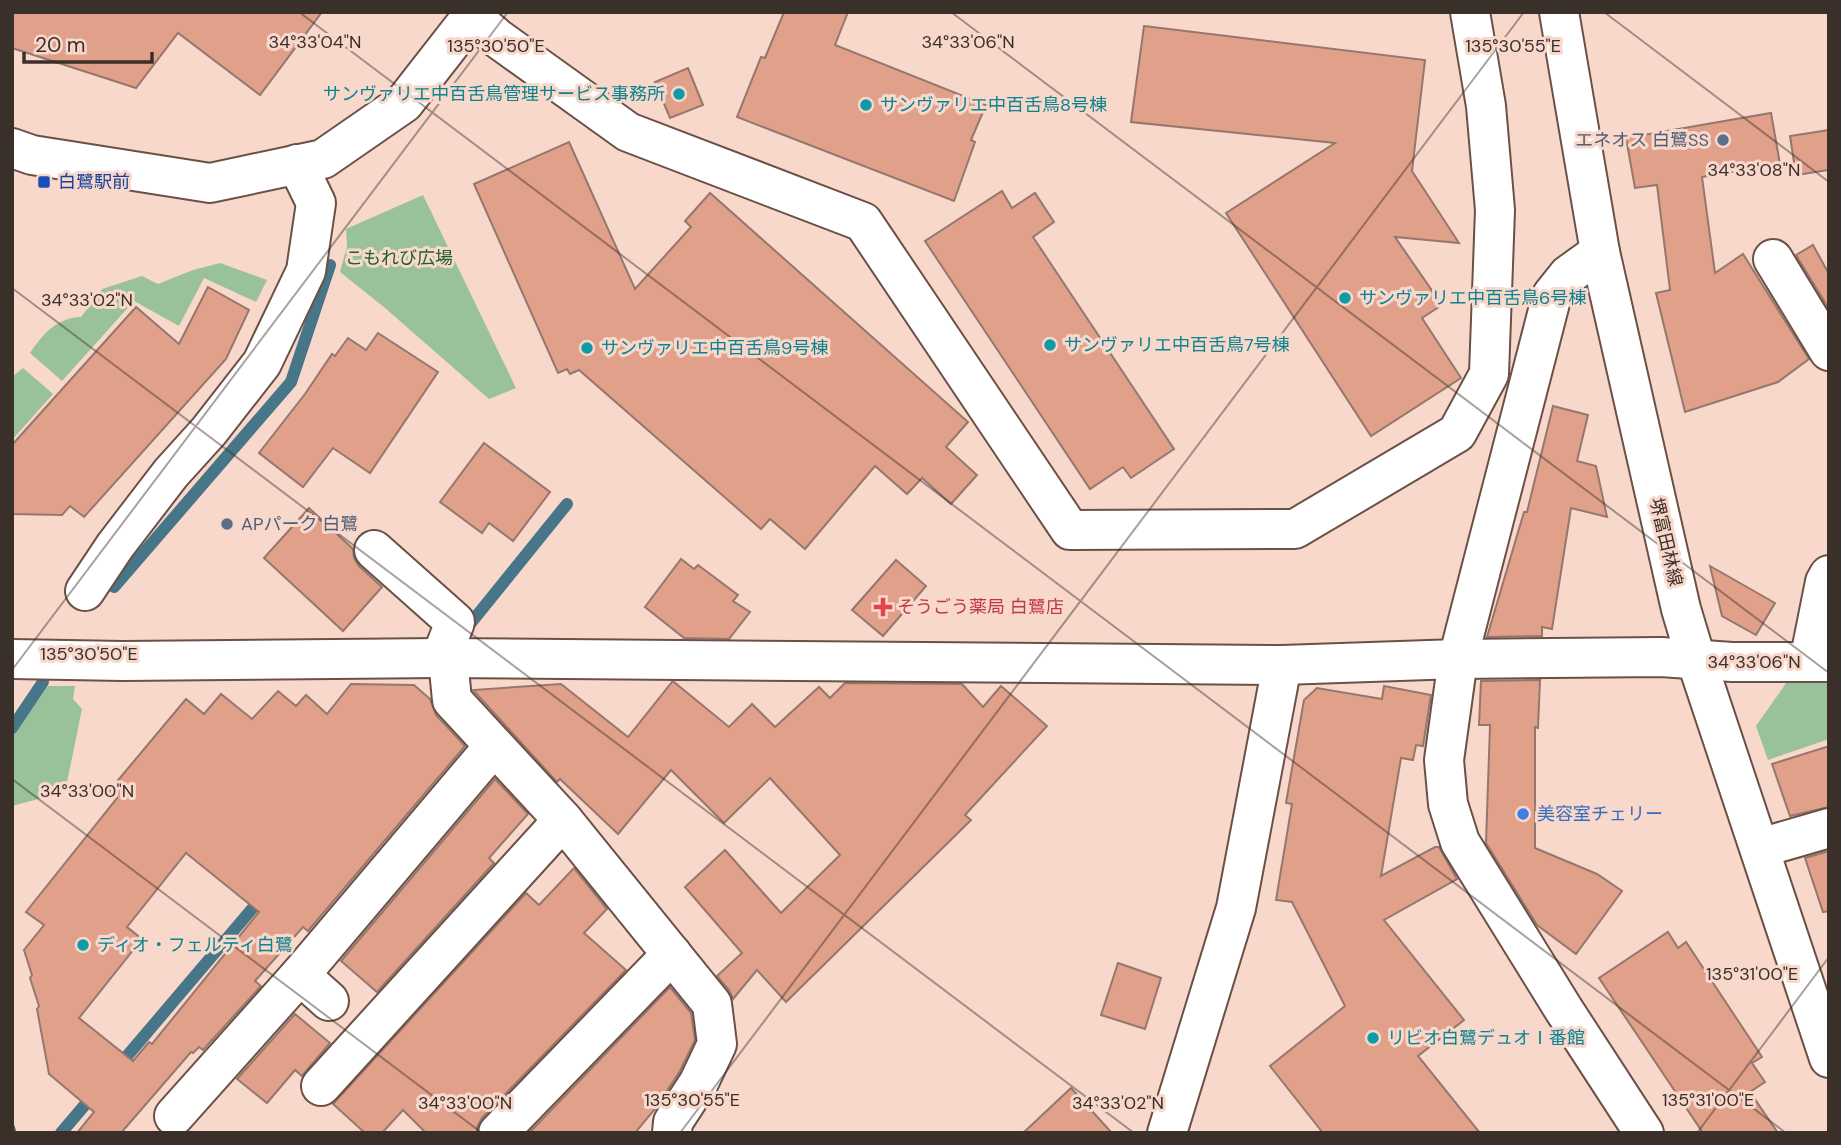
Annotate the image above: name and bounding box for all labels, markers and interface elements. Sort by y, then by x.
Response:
scale bar [24,21,152,65]
text: 34°33'04"N [269,30,361,54]
text: 34°33'06"N [921,30,1015,54]
text: 20 m [35,31,86,59]
text: 135°30'50"E [447,34,545,58]
text: 135°30'55"E [1465,34,1561,58]
place label: サンヴァリエ中百舌鳥管理サービス事務所 [323,82,665,106]
marker: サンヴァリエ中百舌鳥管理サービス事務所 [671,86,687,102]
place label: サンヴァリエ中百舌鳥8号棟 [880,93,1107,117]
marker: サンヴァリエ中百舌鳥8号棟 [858,97,874,113]
place label: エネオス 白鷺SS [1575,128,1709,152]
marker: エネオス 白鷺SS [1715,132,1731,148]
text: 34°33'08"N [1708,158,1800,182]
place label: 白鷺駅前 [58,170,130,194]
marker: 白鷺駅前 [36,174,52,190]
park label: こもれび広場 [345,246,453,270]
place label: サンヴァリエ中百舌鳥6号棟 [1359,286,1586,310]
text: 34°33'02"N [41,288,133,312]
marker: サンヴァリエ中百舌鳥6号棟 [1337,290,1353,306]
place label: サンヴァリエ中百舌鳥7号棟 [1064,333,1290,357]
place label: サンヴァリエ中百舌鳥9号棟 [601,336,828,360]
marker: サンヴァリエ中百舌鳥7号棟 [1042,337,1058,353]
marker: サンヴァリエ中百舌鳥9号棟 [579,340,595,356]
street label: 堺富田林線 [1644,495,1688,589]
place label: APパーク 白鷺 [241,512,358,536]
marker: APパーク 白鷺 [219,516,235,532]
place label: そうごう薬局 白鷺店 [897,595,1064,619]
marker: そうごう薬局 白鷺店 [875,599,891,615]
text: 135°30'50"E [40,642,138,666]
text: 34°33'06"N [1707,650,1801,674]
text: 34°33'00"N [40,779,134,803]
place label: 美容室チェリー [1537,802,1663,826]
marker: 美容室チェリー [1515,806,1531,822]
place label: ディオ・フェルティ白鷺 [97,933,293,957]
marker: ディオ・フェルティ白鷺 [75,937,91,953]
text: 135°31'00"E [1706,962,1798,986]
place label: リビオ白鷺デュオⅠ番館 [1387,1026,1585,1050]
marker: リビオ白鷺デュオⅠ番館 [1365,1030,1381,1046]
text: 135°30'55"E [644,1088,740,1112]
text: 135°31'00"E [1662,1088,1754,1112]
text: 34°33'00"N [418,1091,512,1115]
text: 34°33'02"N [1072,1091,1164,1115]

